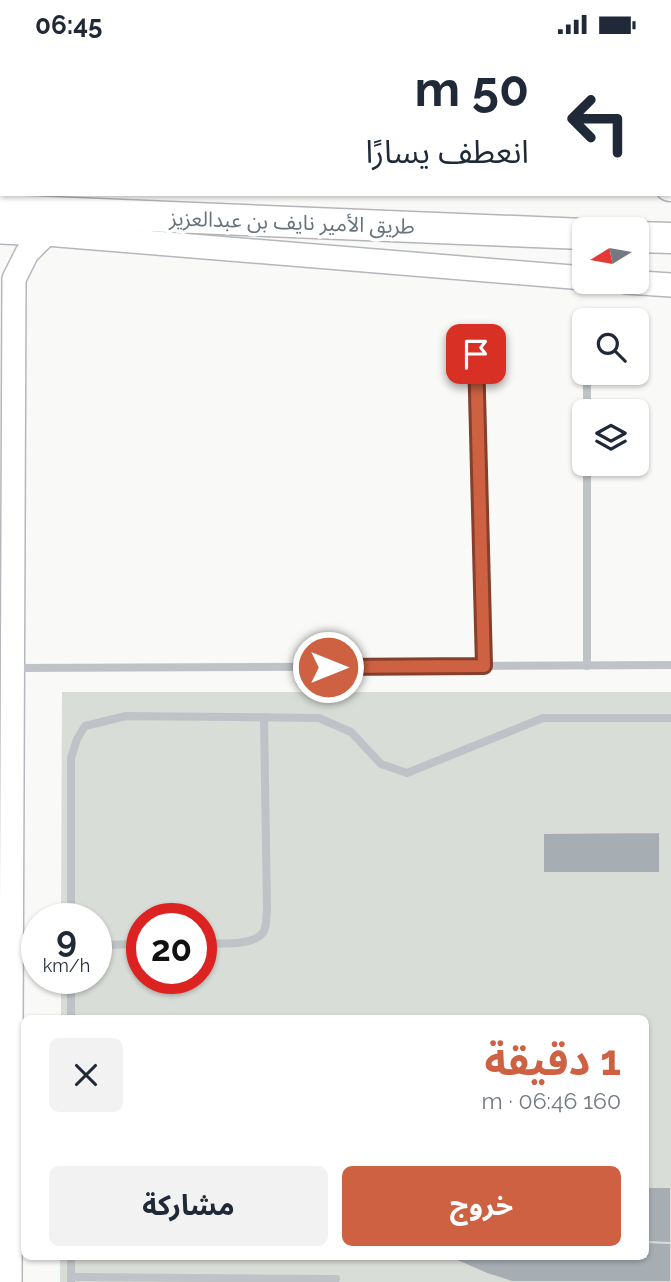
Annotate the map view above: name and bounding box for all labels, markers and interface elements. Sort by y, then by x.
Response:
text: 06:45 [35,10,102,40]
text: 50 m [414,60,529,117]
icon: left [553,77,644,168]
text: انعطف يسارًا [365,133,529,170]
street label: طريق الأمير نايف بن عبدالعزيز [168,205,415,240]
north arrow [572,217,649,294]
map controls [572,217,649,476]
button: search [572,308,649,385]
pin [446,324,506,384]
icon: arrive [457,335,495,373]
button: layers [572,399,649,476]
position arrow [291,630,365,704]
speed limit sign: 20 [126,903,217,994]
text: 9 [56,919,77,960]
text: km/h [43,955,90,976]
text: 1 دقيقة [484,1036,621,1085]
button: close [49,1038,123,1112]
text: 160 m · 06:46 [481,1087,621,1114]
button: مشاركة [49,1166,328,1246]
button: خروج [342,1166,621,1246]

